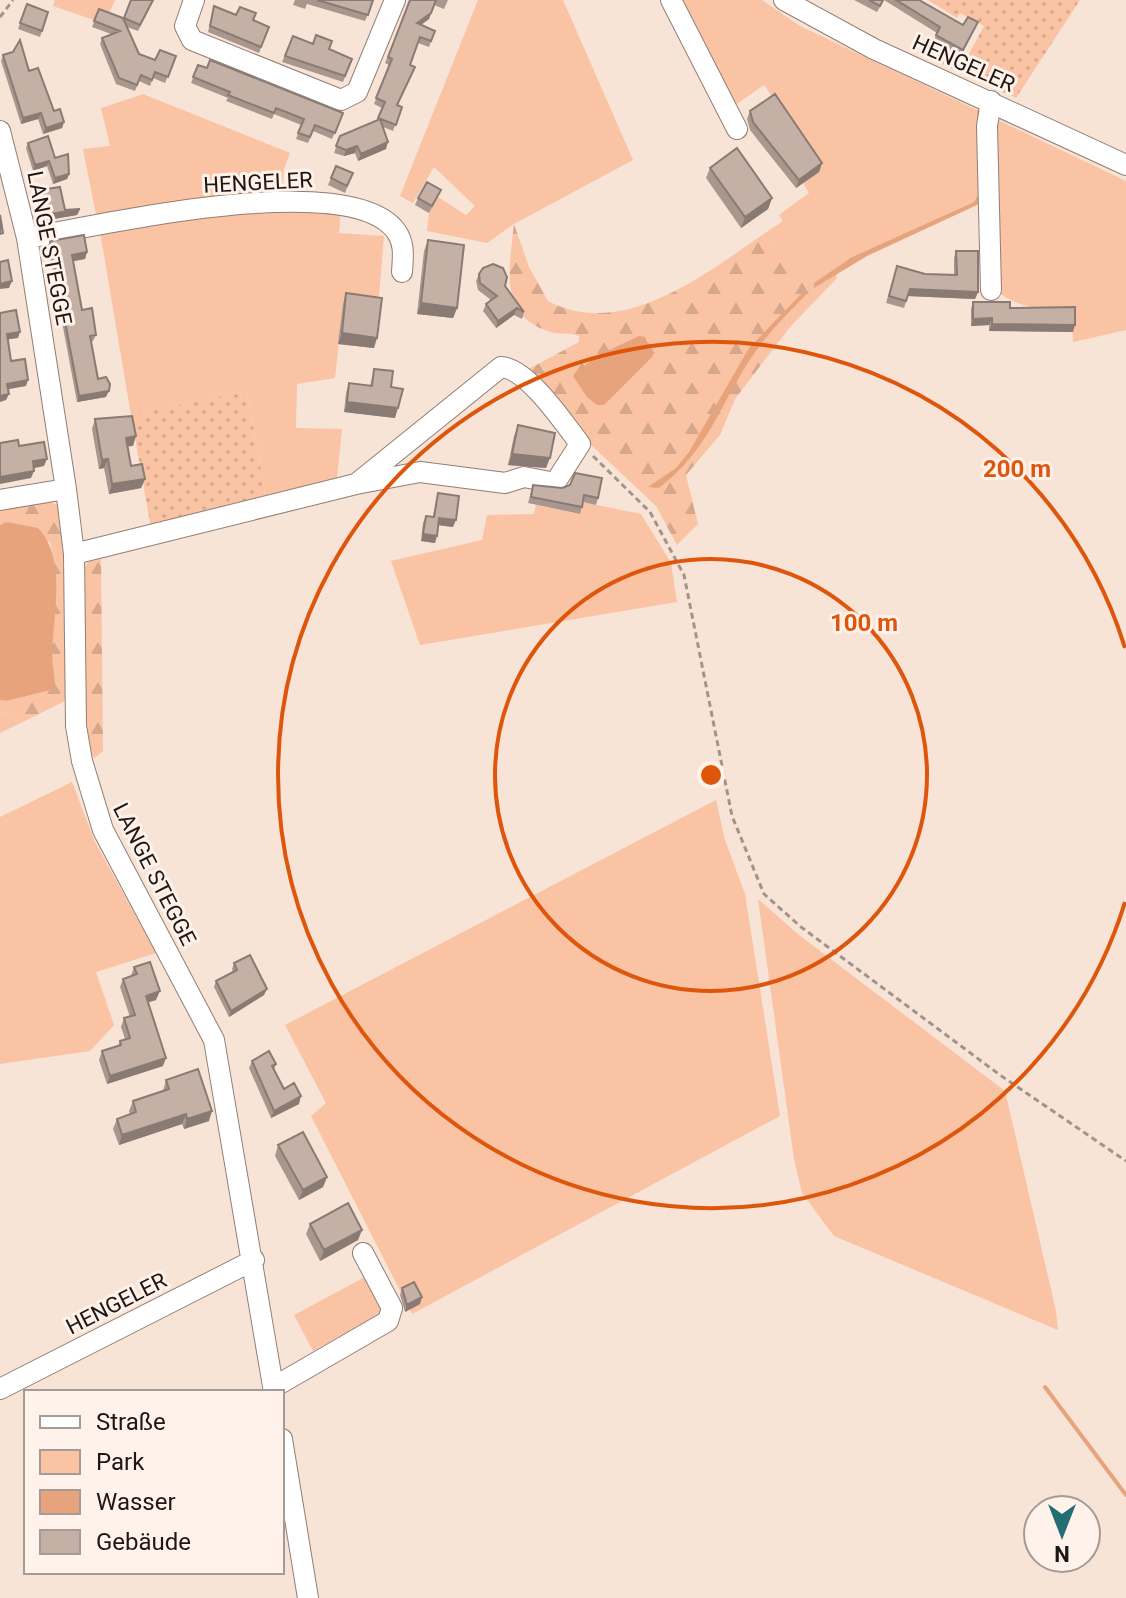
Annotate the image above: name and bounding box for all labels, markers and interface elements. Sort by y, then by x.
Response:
street label: HENGELER [909,30,1019,97]
street label: HENGELER [203,167,314,198]
street label: LANGE STEGGE [22,169,77,327]
text: 200 m [983,455,1051,483]
text: 100 m [830,609,898,637]
centre of rings [697,761,725,789]
street label: LANGE STEGGE [108,799,201,949]
street label: HENGELER [62,1267,171,1339]
legend [24,1390,284,1574]
text: Straße [96,1408,166,1436]
text: Park [96,1448,145,1476]
text: Wasser [96,1488,176,1516]
north arrow [1022,1494,1102,1574]
text: Gebäude [96,1528,191,1556]
text: N [1054,1541,1070,1566]

